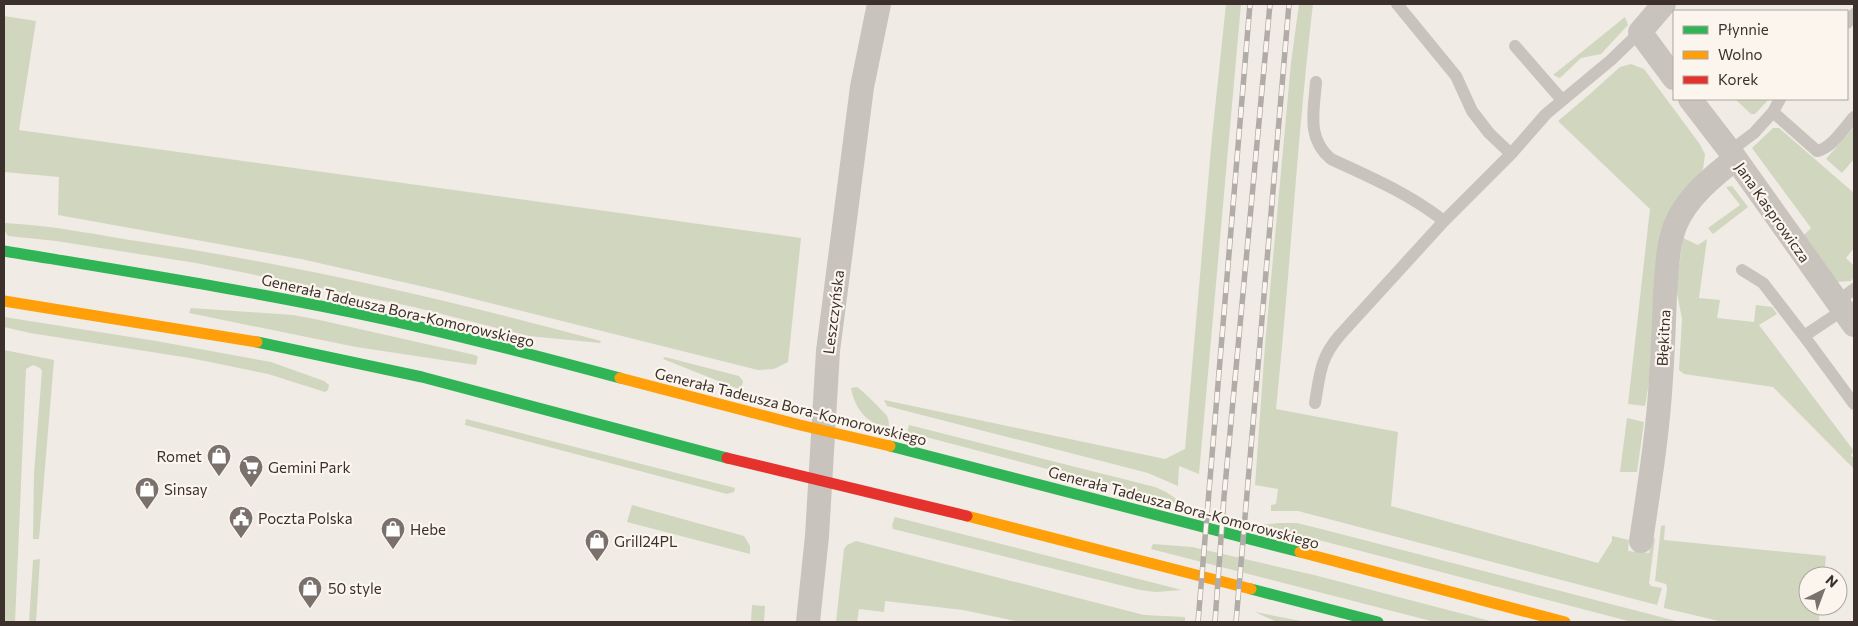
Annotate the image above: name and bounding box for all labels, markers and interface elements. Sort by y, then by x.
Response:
legend [1673,10,1848,100]
text: Płynnie [1718,20,1769,38]
text: Wolno [1718,45,1763,63]
text: Korek [1718,70,1758,88]
street label: Jana Kasprowicza [1732,158,1814,266]
street label: Leszczyńska [819,269,847,355]
street label: Generała Tadeusza Bora-Komorowskiego [260,270,536,350]
street label: Błękitna [1653,309,1673,367]
street label: Generała Tadeusza Bora-Komorowskiego [653,363,929,449]
shop icon: Romet [206,443,232,477]
place label: Romet [156,447,202,465]
supermarket icon: Gemini Park [238,454,264,488]
place label: Gemini Park [268,458,351,476]
street label: Generała Tadeusza Bora-Komorowskiego [1047,462,1321,552]
shop icon: Sinsay [134,476,160,510]
place label: Sinsay [164,480,208,498]
public building icon: Poczta Polska [228,505,254,539]
place label: Poczta Polska [258,509,353,527]
shop icon: Hebe [380,516,406,550]
place label: Hebe [410,520,446,538]
shop icon: Grill24PL [584,528,610,562]
place label: Grill24PL [614,532,678,550]
north arrow [1798,566,1848,616]
text: N [1822,571,1842,591]
shop icon: 50 style [297,575,323,609]
place label: 50 style [328,579,382,597]

